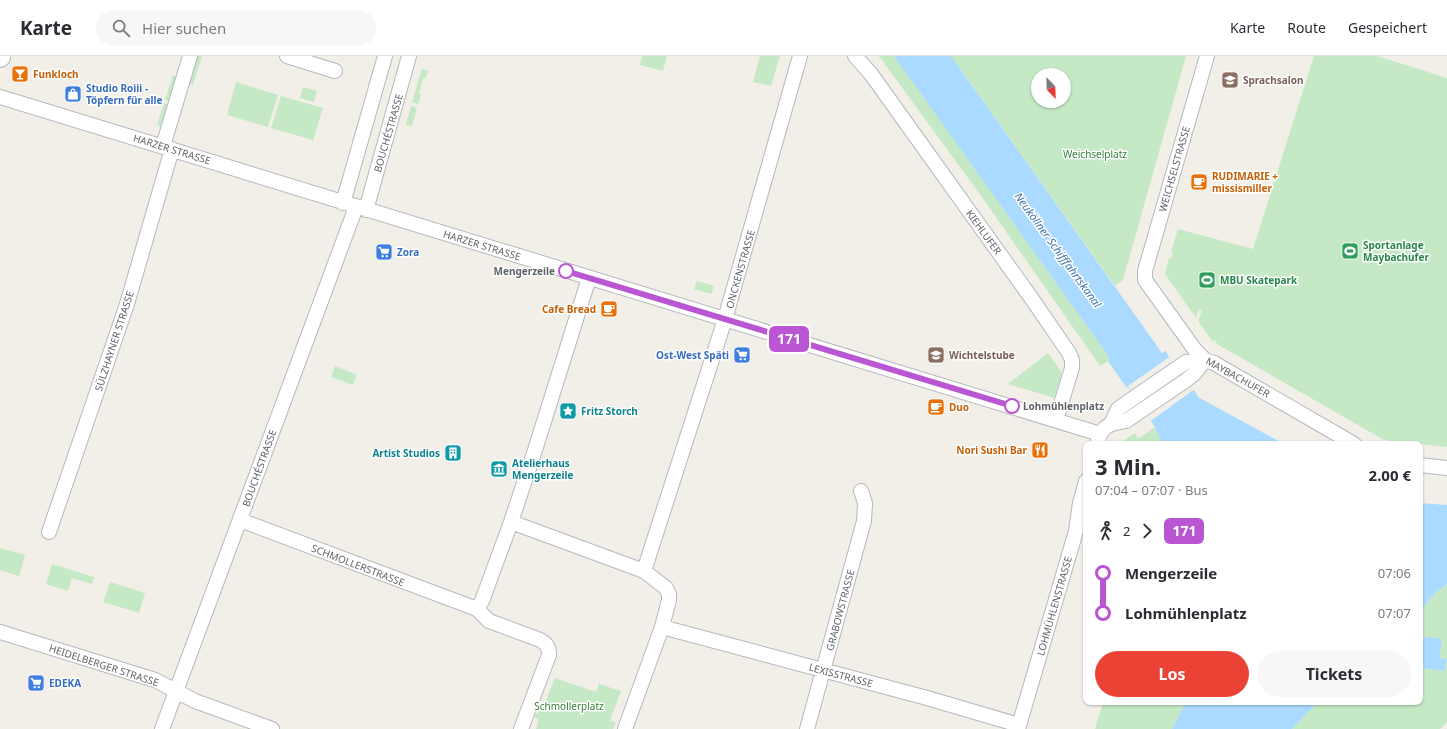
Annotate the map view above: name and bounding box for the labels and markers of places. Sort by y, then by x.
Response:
bar icon: Funkloch [10,64,30,84]
place label: Funkloch [33,67,79,81]
school or university icon: Sprachsalon [1220,70,1240,90]
place label: Sprachsalon [1243,73,1304,87]
place label: Studio Roiii - Töpfern für alle [86,81,162,107]
shop icon: Studio Roiii - Töpfern für alle [63,84,83,104]
place label: RUDIMARIE + missismiller [1212,169,1278,195]
cafe icon: RUDIMARIE + missismiller [1189,172,1209,192]
place label: Sportanlage Maybachufer [1363,238,1429,264]
sports icon: Sportanlage Maybachufer [1340,241,1360,261]
supermarket icon: Zora [374,242,394,262]
place label: Zora [397,245,419,259]
marker: Mengerzeile [558,263,574,279]
place label: Mengerzeile [494,264,555,278]
sports icon: MBU Skatepark [1197,270,1217,290]
place label: MBU Skatepark [1220,273,1298,287]
cafe icon: Cafe Bread [599,299,619,319]
place label: Cafe Bread [542,302,596,316]
supermarket icon: Ost-West Späti [732,345,752,365]
school or university icon: Wichtelstube [926,345,946,365]
place label: Ost-West Späti [656,348,729,362]
place label: Wichtelstube [949,348,1015,362]
cafe icon: Duo [926,397,946,417]
marker: Lohmühlenplatz [1004,398,1020,414]
place label: Lohmühlenplatz [1023,399,1104,413]
place label: Duo [949,400,969,414]
place icon: Fritz Storch [558,401,578,421]
place label: Fritz Storch [581,404,638,418]
restaurant icon: Nori Sushi Bar [1030,440,1050,460]
building icon: Artist Studios [443,443,463,463]
place label: Nori Sushi Bar [956,443,1028,457]
place label: Artist Studios [372,446,440,460]
place label: Atelierhaus Mengerzeile [512,456,574,482]
museum icon: Atelierhaus Mengerzeile [489,459,509,479]
supermarket icon: EDEKA [26,673,46,693]
place label: EDEKA [49,676,81,690]

